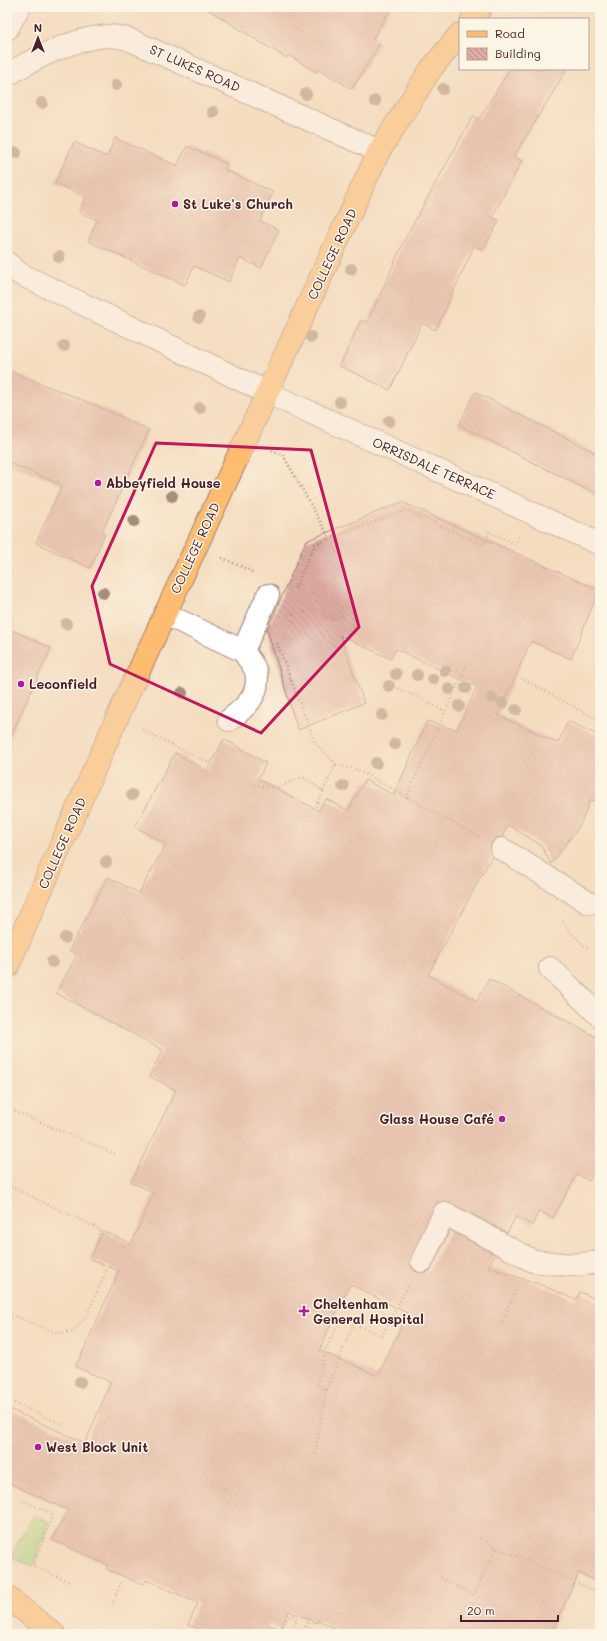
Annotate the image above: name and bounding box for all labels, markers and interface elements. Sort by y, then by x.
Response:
north arrow [18,18,58,58]
legend [459,18,589,70]
text: N [34,20,42,35]
text: Road [495,25,525,41]
street label: ST LUKES ROAD [147,40,243,95]
text: Building [495,45,541,61]
place label: St Luke's Church [183,195,293,212]
marker: St Luke's Church [170,199,180,209]
street label: COLLEGE ROAD [303,206,360,302]
street label: ORRISDALE TERRACE [370,433,498,502]
place label: Abbeyfield House [106,474,221,492]
marker: Abbeyfield House [93,478,103,488]
street label: COLLEGE ROAD [166,500,223,596]
place label: Leconfield [29,675,97,692]
marker: Leconfield [16,679,26,689]
street label: COLLEGE ROAD [34,794,89,891]
place label: Glass House Café [380,1110,494,1127]
marker: Glass House Café [497,1114,507,1124]
place label: Cheltenham General Hospital [313,1295,424,1327]
marker: Cheltenham General Hospital [298,1305,310,1317]
place label: West Block Unit [46,1438,148,1455]
marker: West Block Unit [33,1442,43,1452]
scale bar [461,1597,558,1623]
text: 20 m [467,1602,495,1618]

